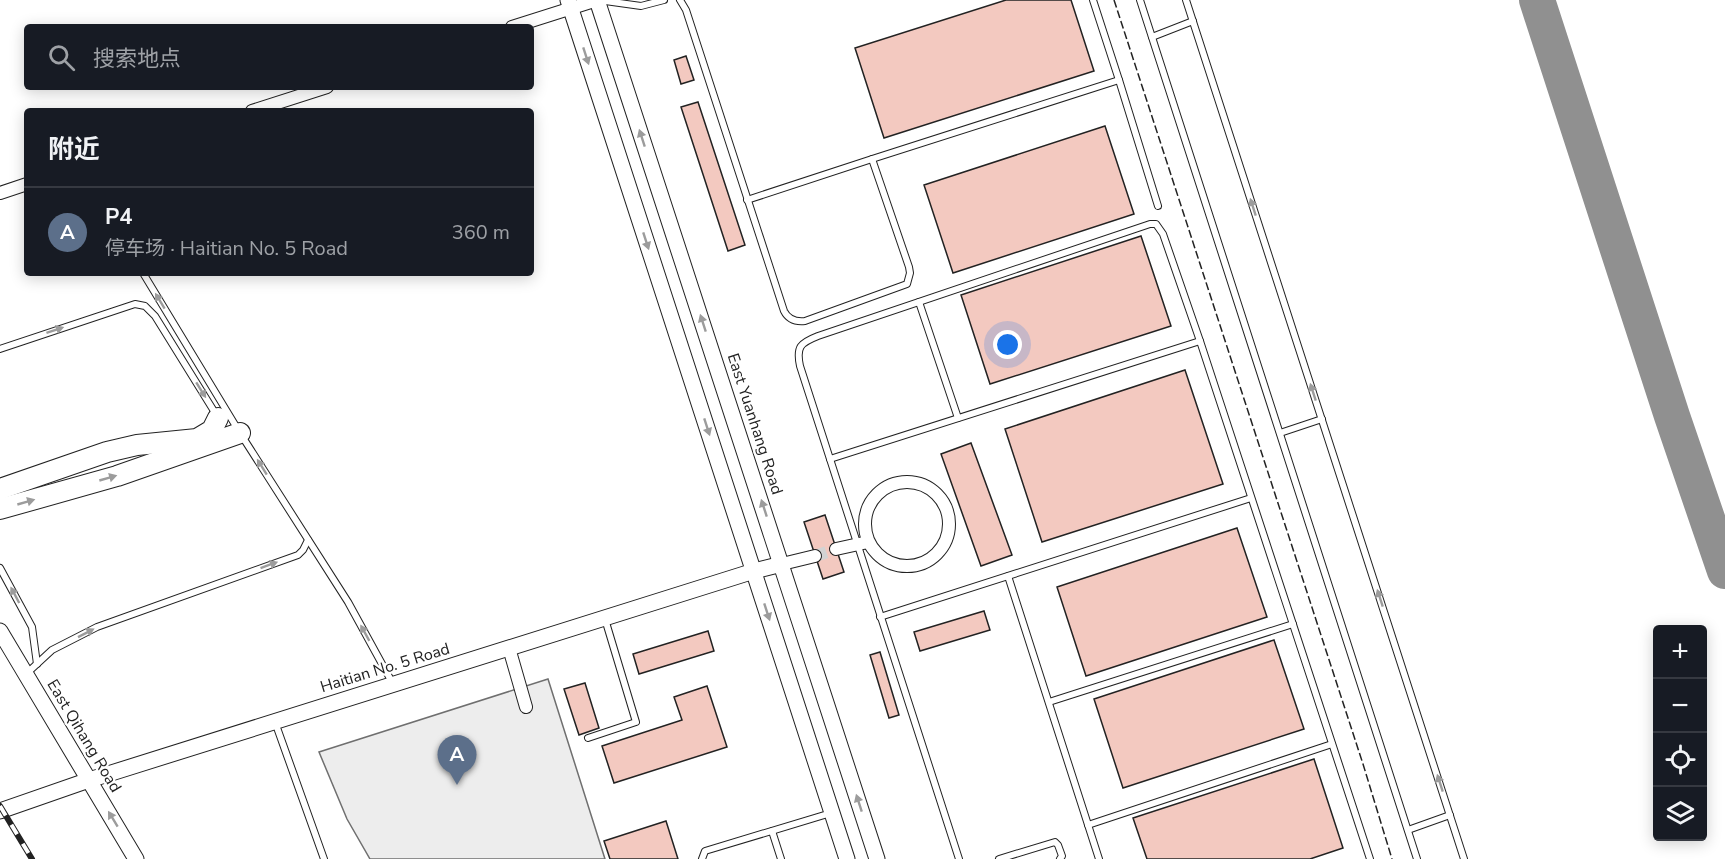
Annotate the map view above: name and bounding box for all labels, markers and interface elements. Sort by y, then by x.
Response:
search box [24,24,534,90]
icon: search [45,41,78,74]
text: 搜索地点 [93,44,181,74]
one-way arrow [582,47,591,65]
one-way arrow [637,129,647,147]
text: 附近 [48,132,100,167]
one-way arrow [1248,198,1257,216]
text: P4 [105,202,133,232]
text: A [60,219,75,246]
text: 360 m [452,219,510,246]
one-way arrow [642,232,652,250]
text: 停车场 · Haitian No. 5 Road [105,235,348,262]
one-way arrow [155,293,166,309]
one-way arrow [698,314,708,332]
one-way arrow [47,325,65,335]
your location [993,330,1022,359]
street label: East Yuanhang Road [722,351,788,497]
one-way arrow [195,382,206,398]
one-way arrow [1308,383,1318,401]
one-way arrow [702,418,712,436]
one-way arrow [257,459,268,475]
one-way arrow [99,473,117,482]
one-way arrow [17,497,35,506]
one-way arrow [759,499,768,517]
one-way arrow [260,560,278,570]
one-way arrow [10,587,20,604]
one-way arrow [1375,589,1384,607]
one-way arrow [763,603,772,621]
one-way arrow [360,624,370,641]
map controls [1653,625,1707,841]
button: + [1653,625,1707,679]
one-way arrow [78,628,95,637]
street label: Haitian No. 5 Road [317,638,453,698]
street label: East Qihang Road [42,675,126,797]
button: − [1653,679,1707,733]
button: locate [1653,733,1707,787]
pin: A [438,736,476,785]
one-way arrow [1435,774,1444,792]
button: layers [1653,787,1707,841]
one-way arrow [854,794,864,812]
one-way arrow [107,811,118,827]

